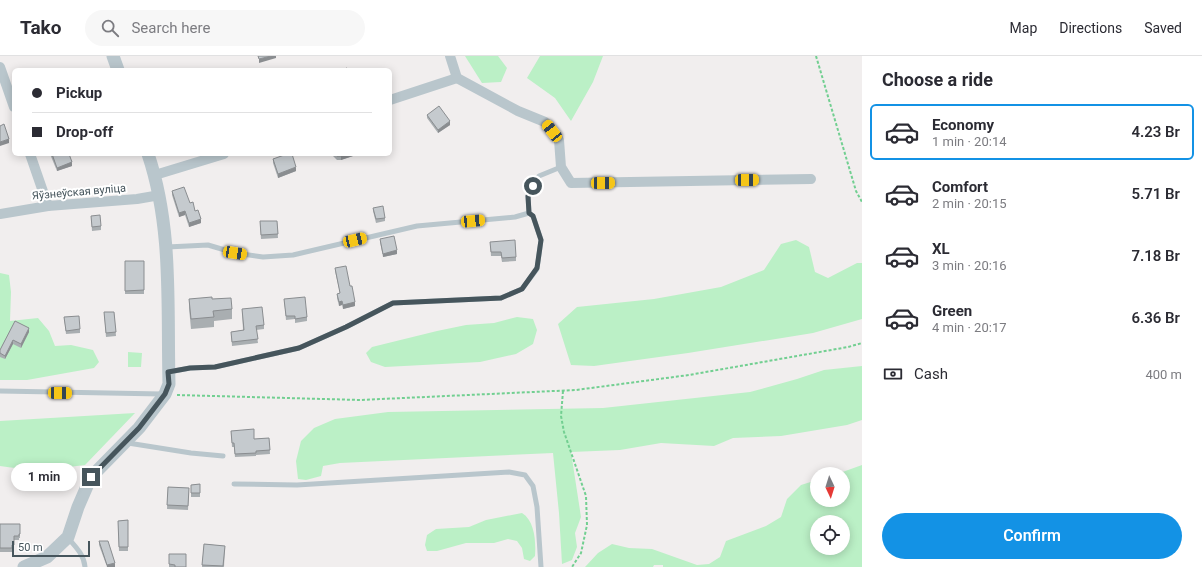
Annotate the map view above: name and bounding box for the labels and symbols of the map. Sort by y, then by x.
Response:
car [540,118,564,144]
car [735,174,759,186]
route start [524,177,542,195]
car [591,177,615,189]
street label: Яўзнеўская вуліца [31,181,127,203]
car [461,214,485,228]
car [342,231,368,249]
car [222,245,248,261]
car [48,387,72,399]
callout: 1 min [11,463,77,491]
north arrow [810,467,850,507]
route end [82,468,100,486]
scale bar [12,539,90,558]

